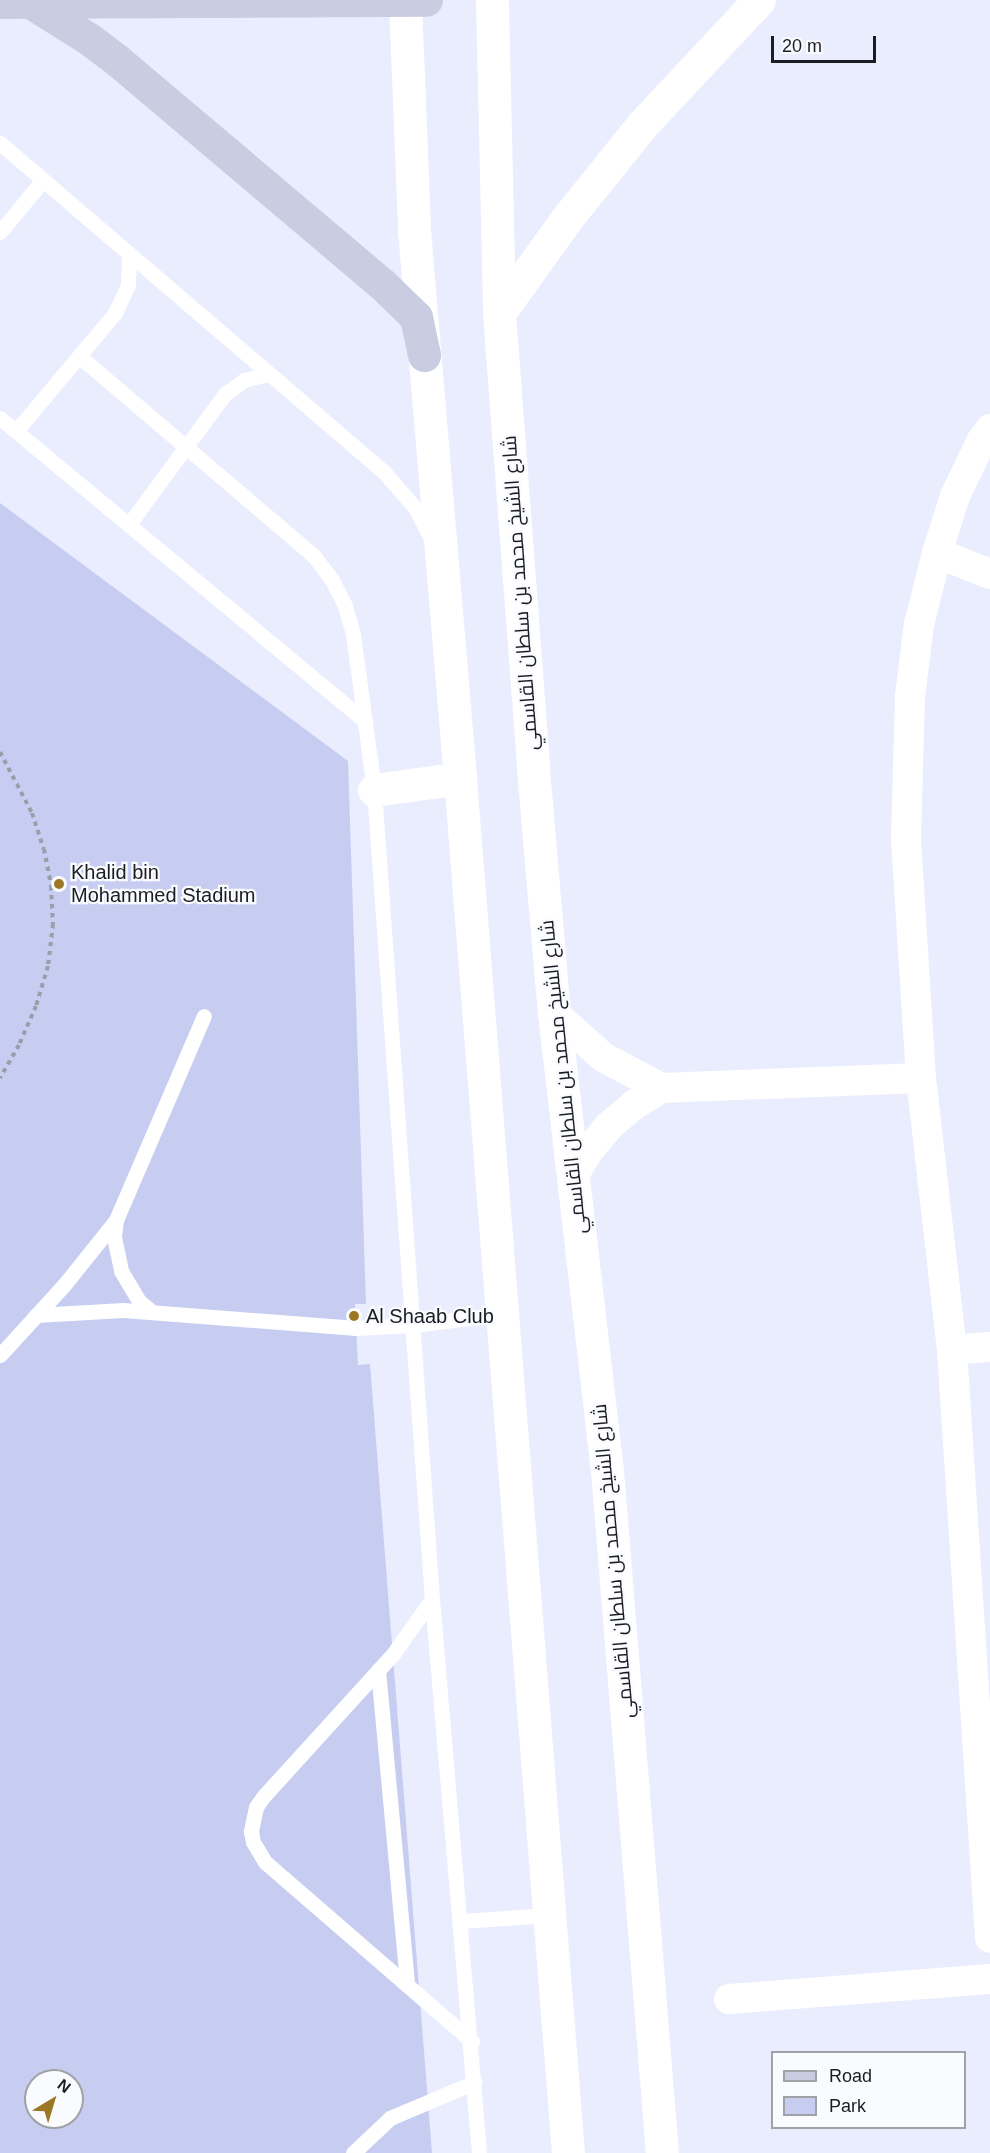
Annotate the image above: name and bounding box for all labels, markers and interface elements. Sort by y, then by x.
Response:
scale bar [774,24,879,62]
text: 20 m [782,36,822,56]
street label: شارع الشيخ محمد بن سلطان القاسمي [497,435,543,751]
place label: Khalid bin Mohammed Stadium [71,861,256,908]
marker: Khalid bin Mohammed Stadium [52,877,66,891]
street label: شارع الشيخ محمد بن سلطان القاسمي [535,919,591,1235]
place label: Al Shaab Club [366,1304,494,1328]
marker: Al Shaab Club [347,1309,361,1323]
street label: شارع الشيخ محمد بن سلطان القاسمي [587,1403,639,1719]
legend [771,2051,966,2129]
text: Road [829,2066,872,2086]
north arrow [24,2069,84,2129]
text: N [54,2076,74,2096]
text: Park [829,2096,866,2116]

